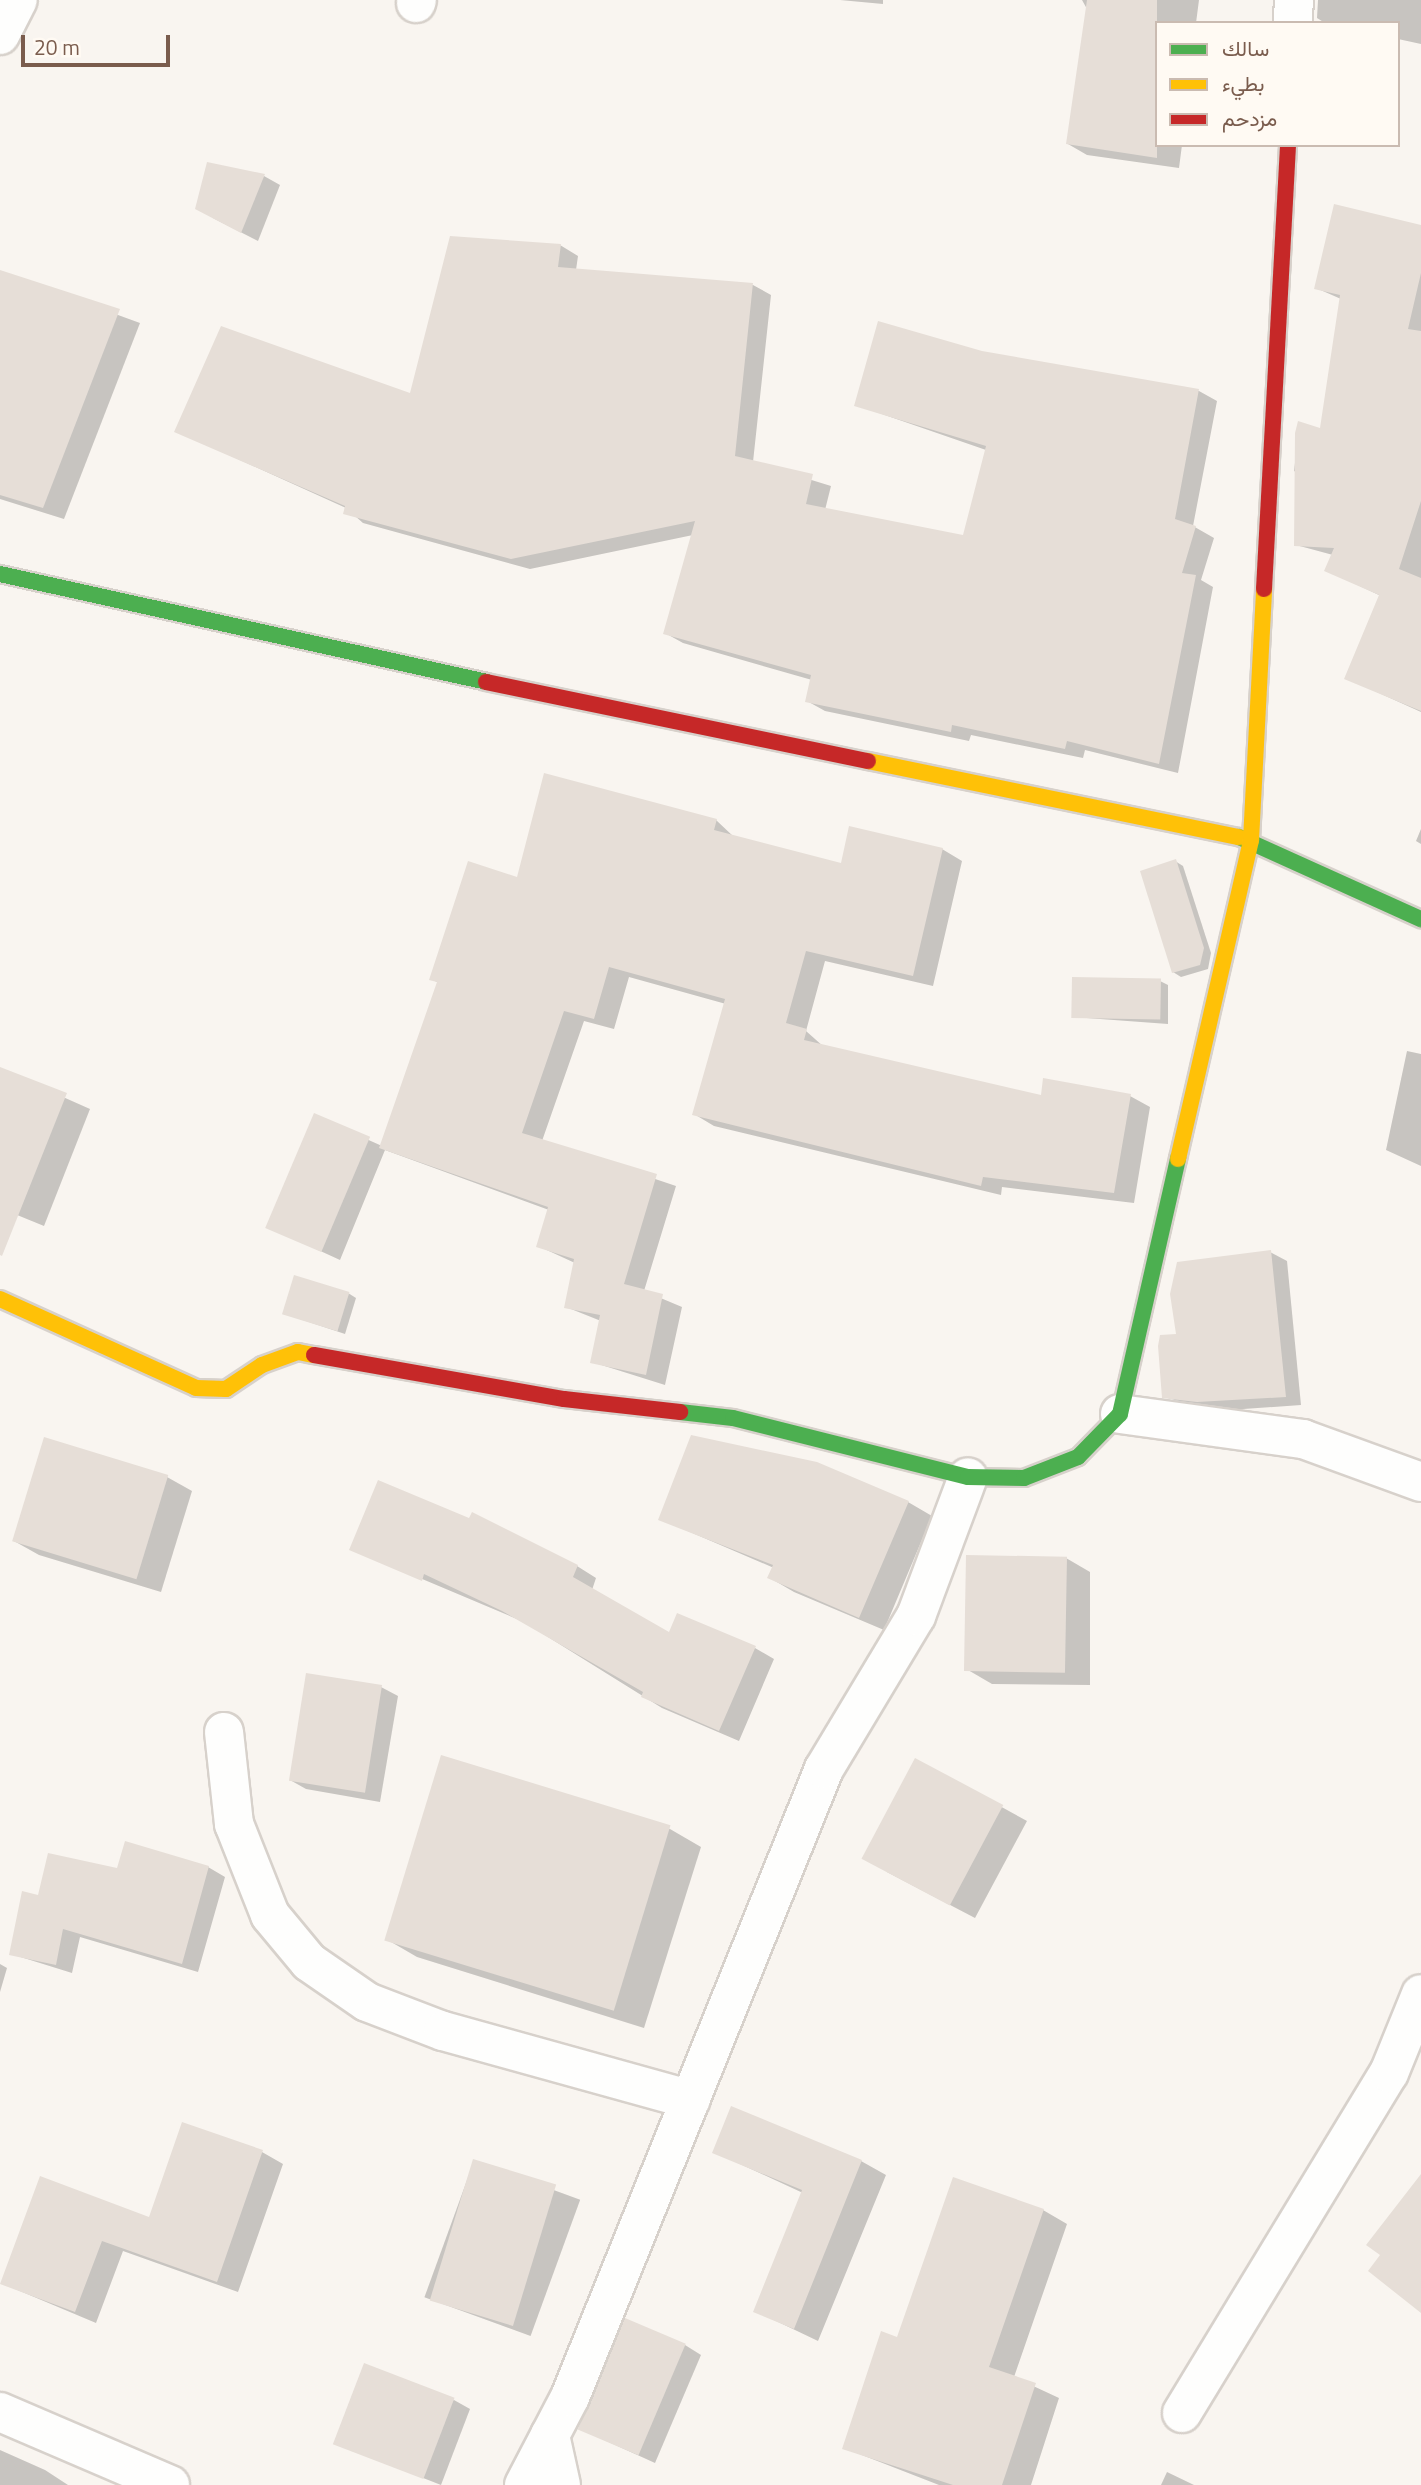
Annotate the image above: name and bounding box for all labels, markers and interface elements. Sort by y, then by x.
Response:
scale bar [24,21,173,65]
legend [1155,21,1400,147]
text: 20 m [34,31,80,63]
text: سالك [1222,32,1269,64]
text: بطيء [1222,67,1265,99]
text: مزدحم [1222,102,1277,134]

